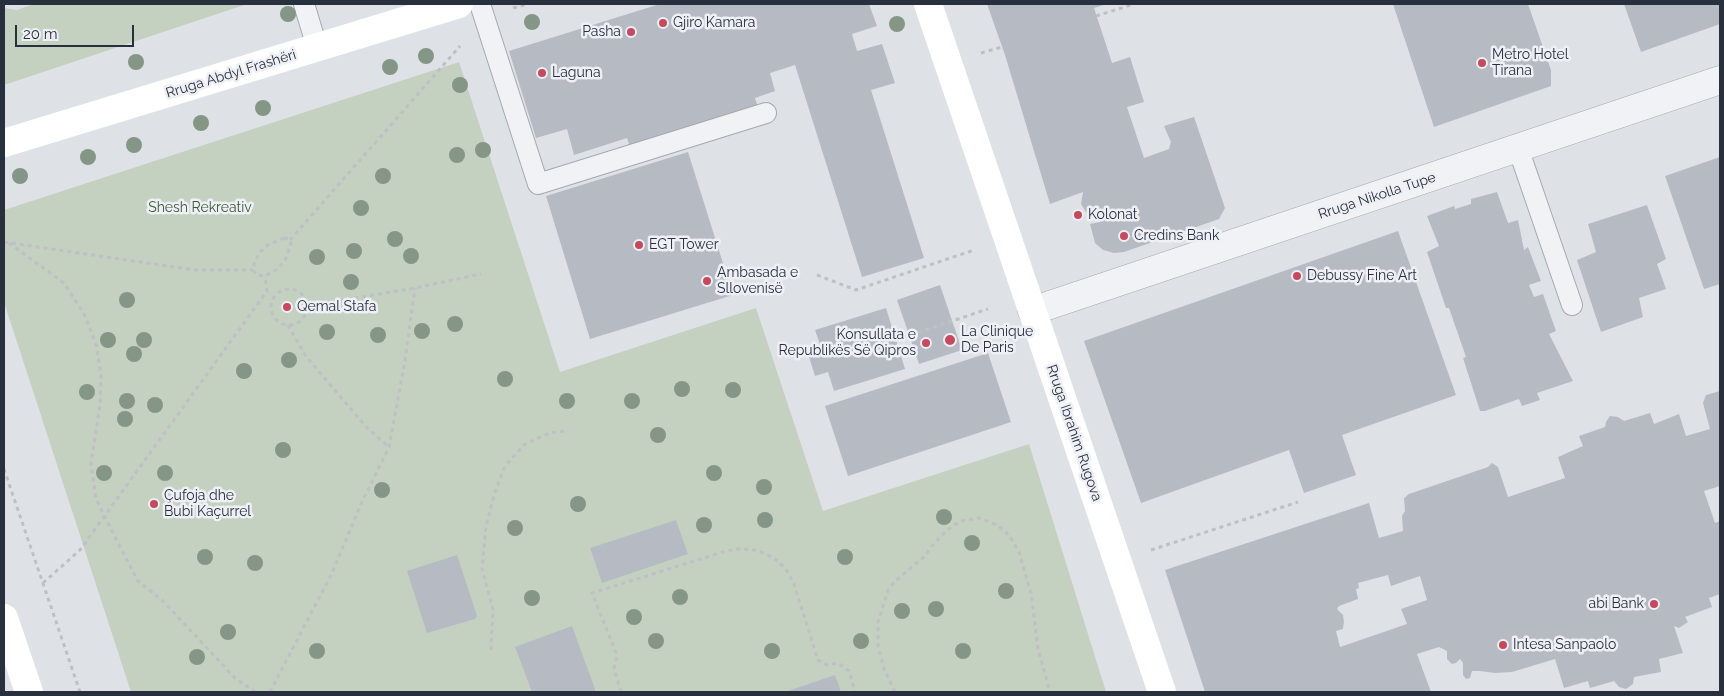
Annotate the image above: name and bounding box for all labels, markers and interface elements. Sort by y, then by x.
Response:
scale bar [18,15,136,47]
place label: Gjiro Kamara [673,15,755,31]
marker: Gjiro Kamara [657,17,669,29]
place label: Pasha [582,24,621,40]
text: 20 m [23,25,58,43]
marker: Pasha [625,26,637,38]
street label: Rruga Abdyl Frashëri [164,46,298,102]
place label: Metro Hotel Tirana [1492,47,1569,80]
marker: Metro Hotel Tirana [1476,57,1488,69]
place label: Laguna [552,65,601,81]
marker: Laguna [536,67,548,79]
street label: Rruga Nikolla Tupe [1316,169,1438,223]
park label: Shesh Rekreativ [148,200,252,216]
place label: Kolonat [1088,207,1137,223]
marker: Kolonat [1072,209,1084,221]
place label: Credins Bank [1134,228,1219,244]
marker: Credins Bank [1118,230,1130,242]
place label: EGT Tower [649,237,719,253]
marker: EGT Tower [633,239,645,251]
place label: Ambasada e Sllovenisë [717,265,798,298]
place label: Debussy Fine Art [1307,268,1417,284]
marker: Debussy Fine Art [1291,270,1303,282]
marker: Ambasada e Sllovenisë [701,275,713,287]
place label: Qemal Stafa [297,299,376,315]
marker: Qemal Stafa [281,301,293,313]
place label: La Clinique De Paris [961,324,1033,357]
place label: Konsullata e Republikës Së Qipros [779,327,916,360]
marker: La Clinique De Paris [943,333,957,347]
marker: Konsullata e Republikës Së Qipros [920,337,932,349]
street label: Rruga Ibrahim Rugova [1043,362,1105,504]
place label: Çufoja dhe Bubi Kaçurrel [164,488,251,520]
marker: Çufoja dhe Bubi Kaçurrel [148,498,160,510]
place label: abi Bank [1589,596,1644,612]
marker: abi Bank [1648,598,1660,610]
place label: Intesa Sanpaolo [1513,637,1616,653]
marker: Intesa Sanpaolo [1497,639,1509,651]

